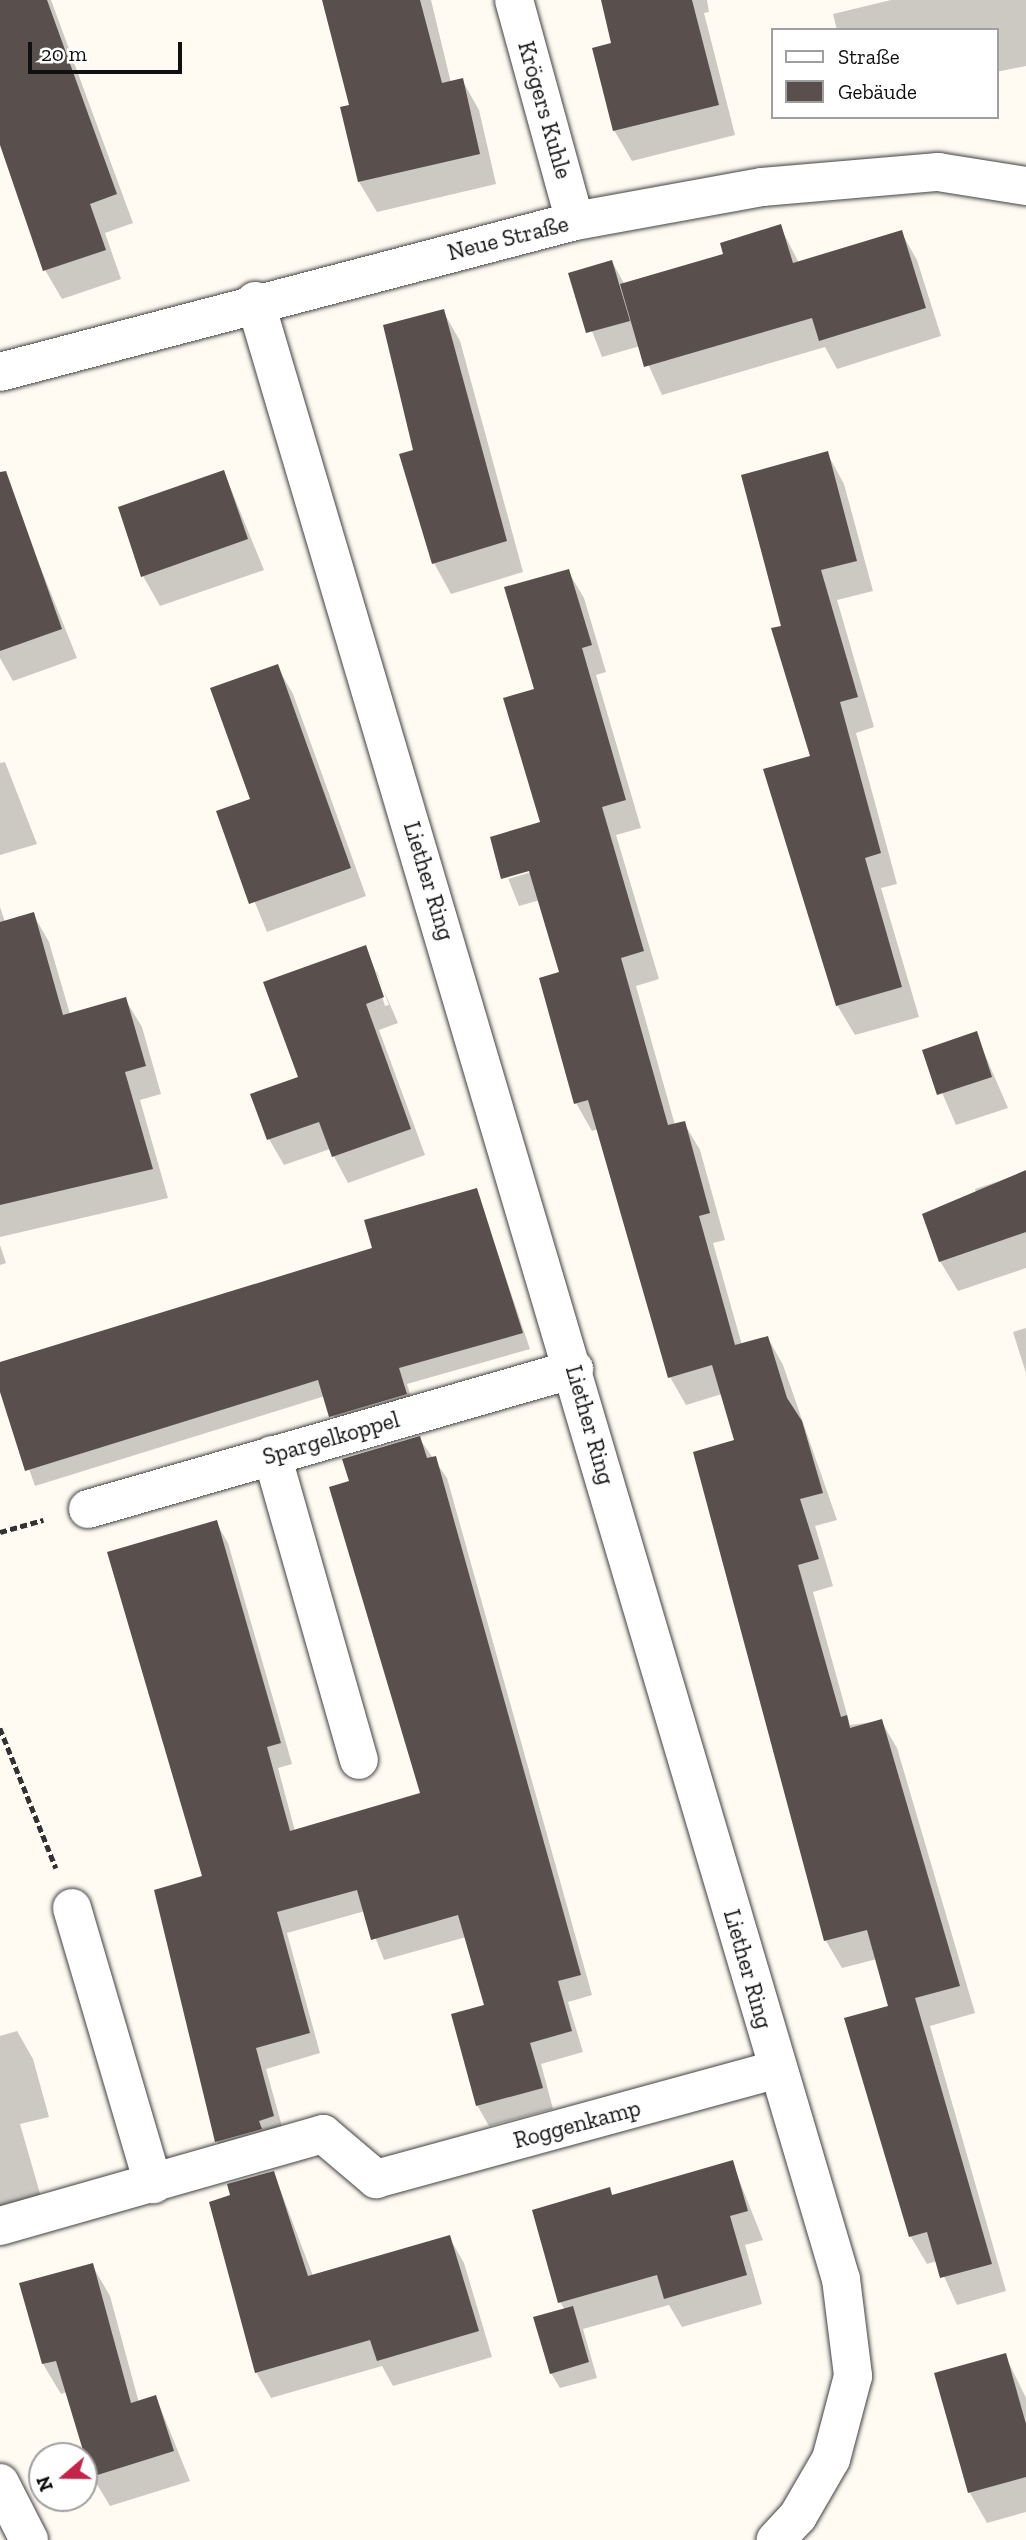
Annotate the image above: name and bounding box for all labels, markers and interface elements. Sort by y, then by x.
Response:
scale bar [32,28,186,72]
legend [771,28,998,119]
street label: Krögers Kuhle [512,38,578,182]
text: 20 m [41,41,87,66]
text: Straße [838,44,900,69]
text: Gebäude [838,79,917,104]
street label: Neue Straße [445,210,571,266]
street label: Liether Ring [398,818,460,944]
street label: Liether Ring [560,1362,620,1488]
street label: Spargelkoppel [260,1405,402,1471]
street label: Liether Ring [718,1906,778,2032]
street label: Roggenkamp [510,2094,644,2154]
north arrow [28,2442,98,2512]
text: N [31,2473,58,2494]

